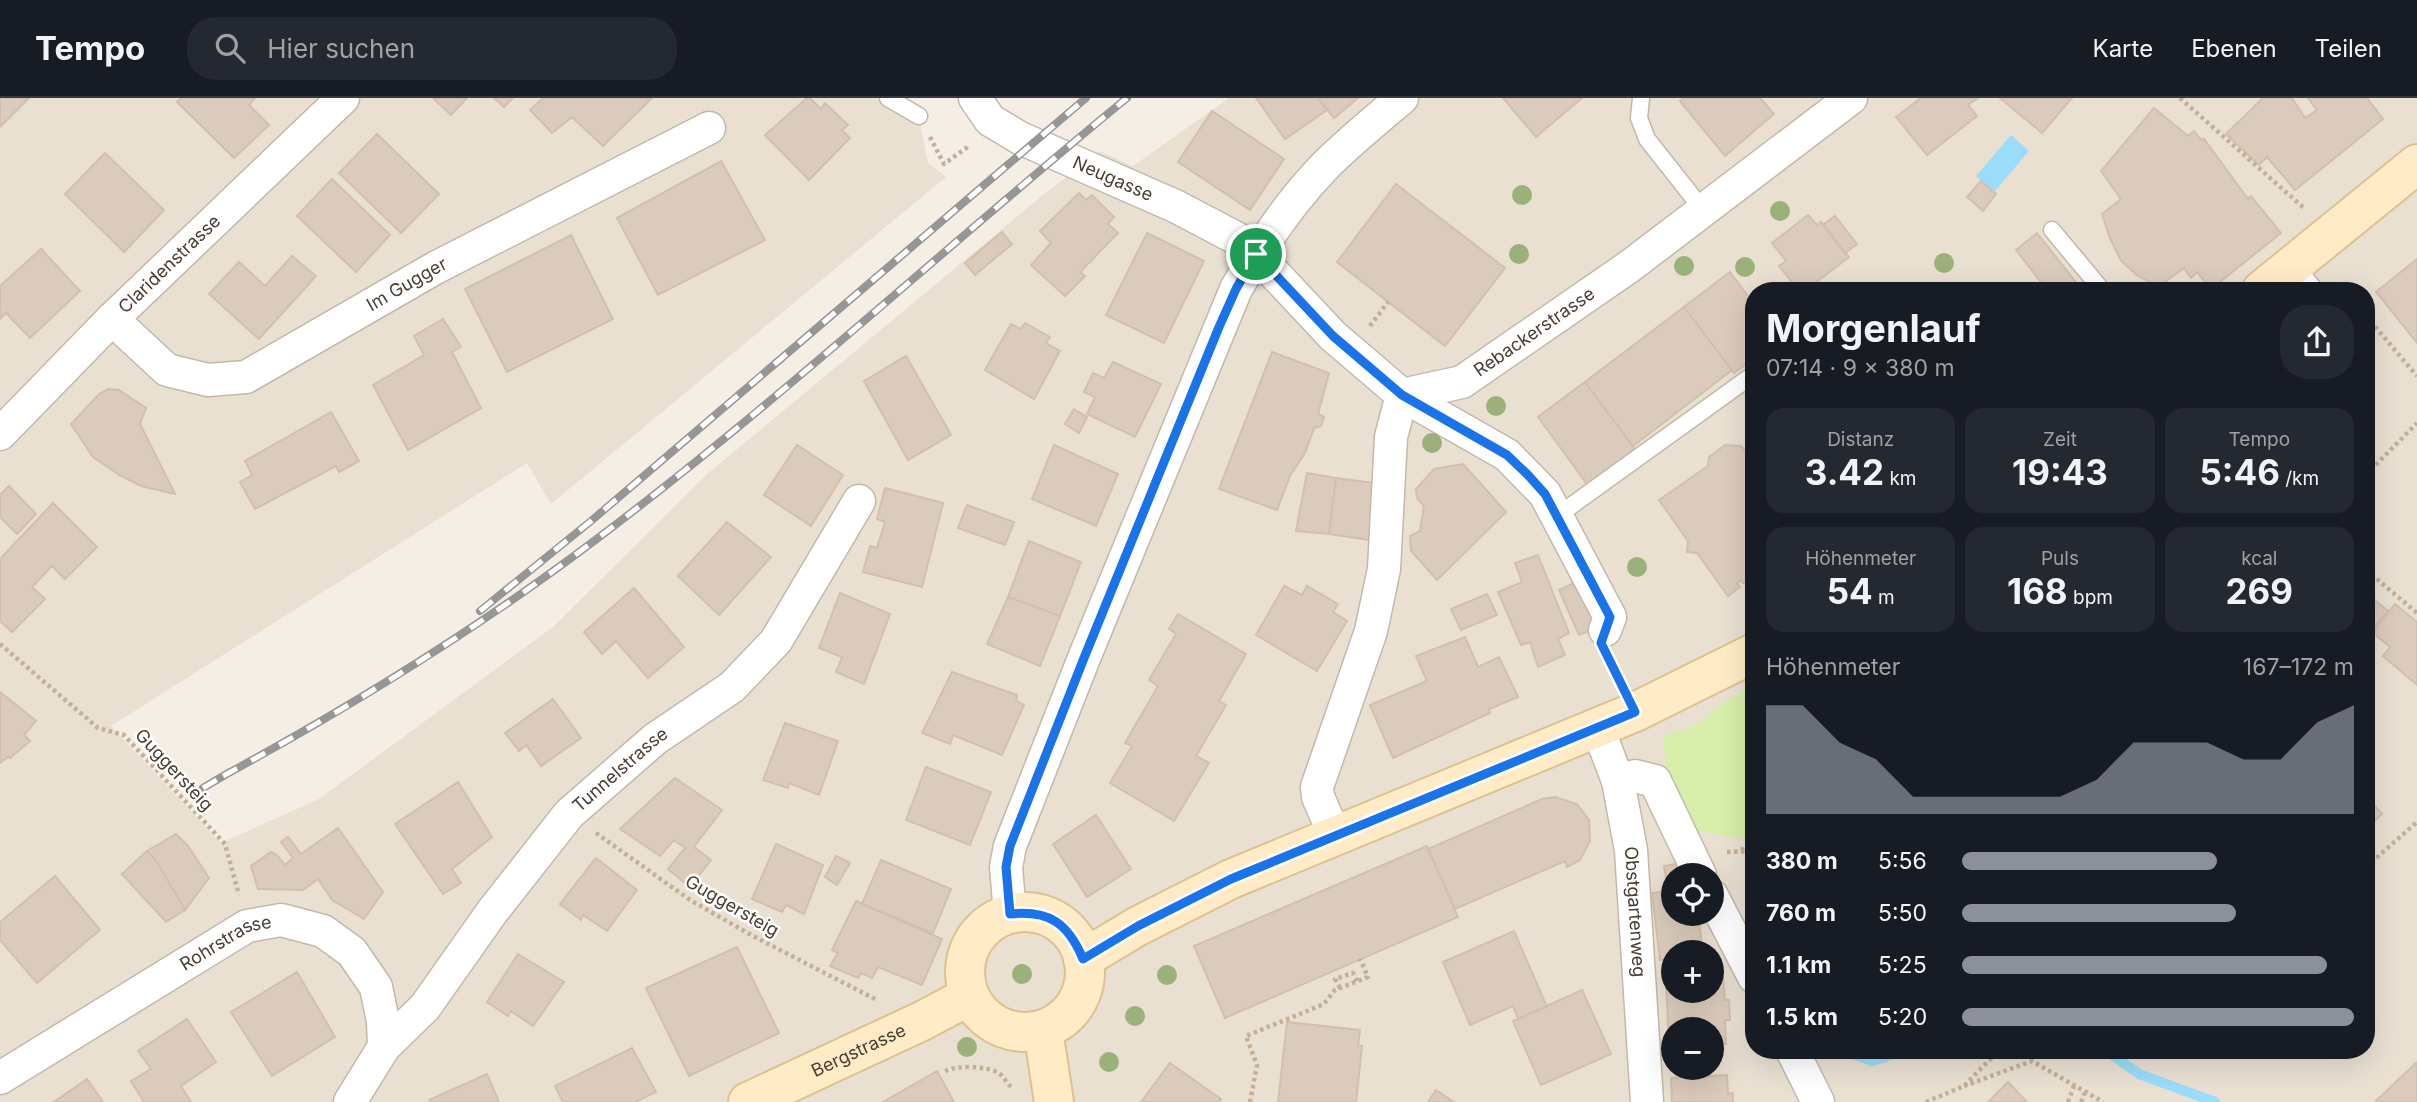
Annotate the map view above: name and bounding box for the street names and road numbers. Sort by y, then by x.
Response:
street label: Neugasse [1070,152,1156,205]
street label: Claridenstrasse [114,210,224,317]
street label: Im Gugger [363,253,450,315]
street label: Rebackerstrasse [1470,283,1599,381]
street label: Tunnelstrasse [568,723,672,816]
street label: Guggersteig [131,724,218,815]
street label: Obstgartenweg [1621,846,1650,978]
street label: Guggersteig [682,870,783,941]
street label: Rohrstrasse [176,911,273,975]
street label: Bergstrasse [808,1019,909,1081]

